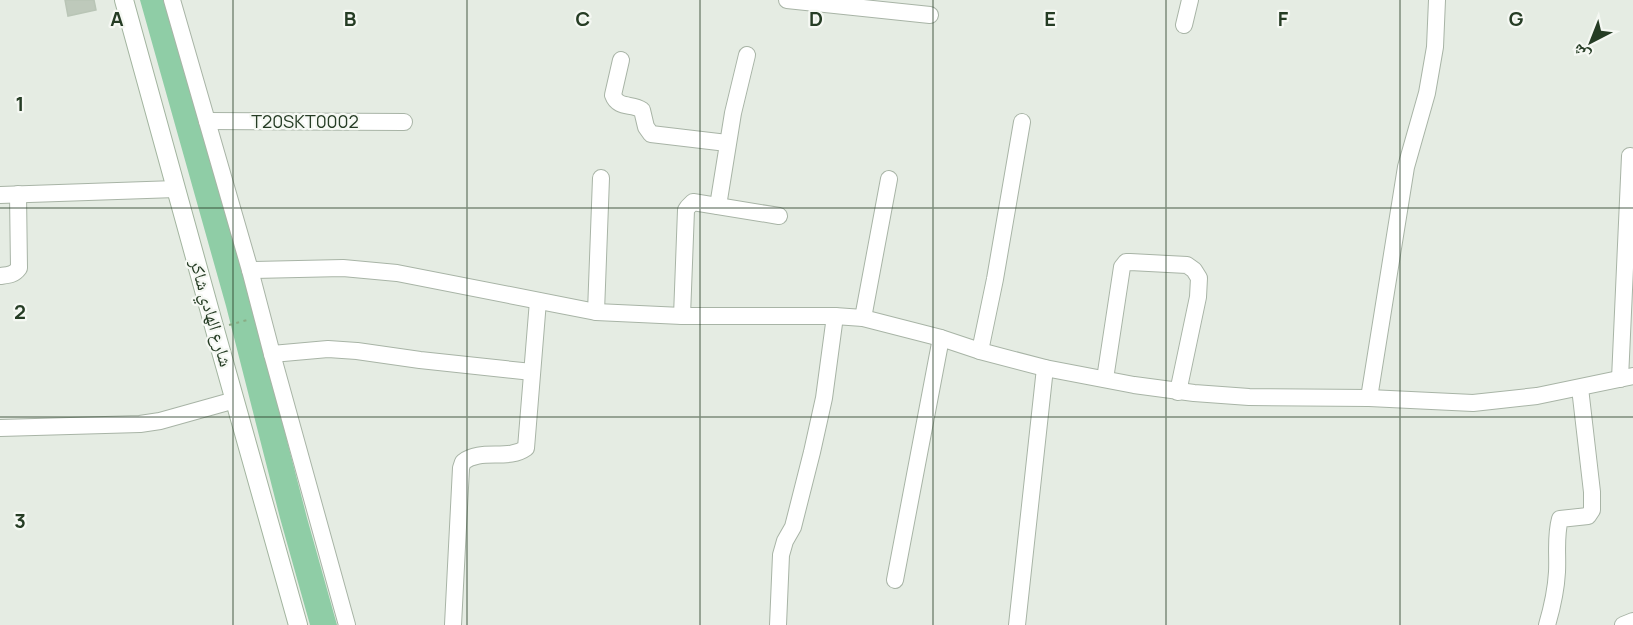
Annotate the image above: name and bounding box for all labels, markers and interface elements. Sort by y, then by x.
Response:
text: A [110,5,124,32]
text: B [344,5,357,32]
text: C [576,5,590,32]
text: D [809,5,823,32]
text: E [1044,5,1056,32]
text: F [1278,5,1289,32]
text: G [1509,5,1524,32]
north arrow [1561,12,1621,72]
text: ش [1567,39,1595,67]
text: 1 [16,90,24,117]
street label: T20SKT0002 [251,109,359,133]
street label: شارع الهادي شاكر [181,255,239,370]
text: 2 [14,298,26,325]
text: 3 [14,507,26,534]

